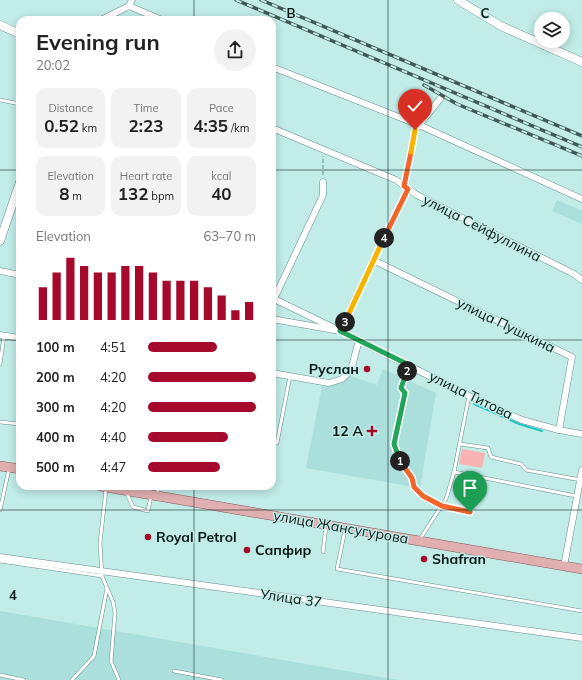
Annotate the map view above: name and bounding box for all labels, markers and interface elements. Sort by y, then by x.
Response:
text: B [287,5,296,21]
text: C [481,5,490,21]
map controls [534,12,570,48]
button: layers [534,12,570,48]
text: Evening run [36,28,160,56]
button: share [214,29,256,71]
text: 20:02 [36,57,70,73]
pin [398,89,432,130]
icon: check [404,95,426,117]
text: Distance [48,101,93,115]
text: Time [134,101,158,115]
text: Pace [209,101,234,115]
text: 0.52 [44,115,79,136]
text: 2:23 [129,115,163,136]
text: 4:35 [193,115,228,136]
text: km [79,121,97,135]
text: /km [228,121,249,135]
text: Elevation [47,169,94,183]
text: Heart rate [120,169,172,183]
text: kcal [211,169,231,183]
text: 8 [59,183,70,204]
text: 132 [118,183,148,204]
text: 40 [211,183,232,204]
text: m [70,189,82,203]
text: bpm [148,189,174,203]
street label: улица Сейфуллина [420,190,544,266]
text: Elevation [36,228,91,244]
text: 63–70 m [203,228,256,244]
pin: 4 [374,228,394,248]
text: 4 [381,231,387,245]
street label: улица Пушкина [454,293,558,357]
pin: 3 [335,312,355,332]
text: 3 [342,315,348,329]
text: 100 m [36,339,75,355]
text: 4:51 [100,339,126,355]
place label: Руслан [309,360,359,378]
pin: 2 [397,361,417,381]
marker: Руслан [362,364,372,374]
text: 2 [404,364,410,378]
street label: улица Титова [426,367,516,423]
text: 200 m [36,369,75,385]
text: 4:20 [100,369,126,385]
text: 300 m [36,399,75,415]
text: 4:20 [100,399,126,415]
place label: 12 А [332,422,363,440]
marker: 12 А [366,425,378,437]
text: 400 m [36,429,75,445]
text: 4:40 [100,429,126,445]
pin: 1 [390,451,410,471]
text: 1 [397,454,403,468]
text: 500 m [36,459,75,475]
text: 4:47 [100,459,126,475]
pin [453,471,487,512]
icon: arrive [459,477,481,499]
street label: улица Жансугурова [272,506,410,548]
place label: Royal Petrol [156,528,237,546]
marker: Royal Petrol [143,532,153,542]
place label: Сапфир [255,541,312,559]
marker: Сапфир [242,545,252,555]
place label: Shafran [432,550,486,568]
marker: Shafran [419,554,429,564]
street label: Улица 37 [258,585,323,611]
text: 4 [9,587,17,603]

